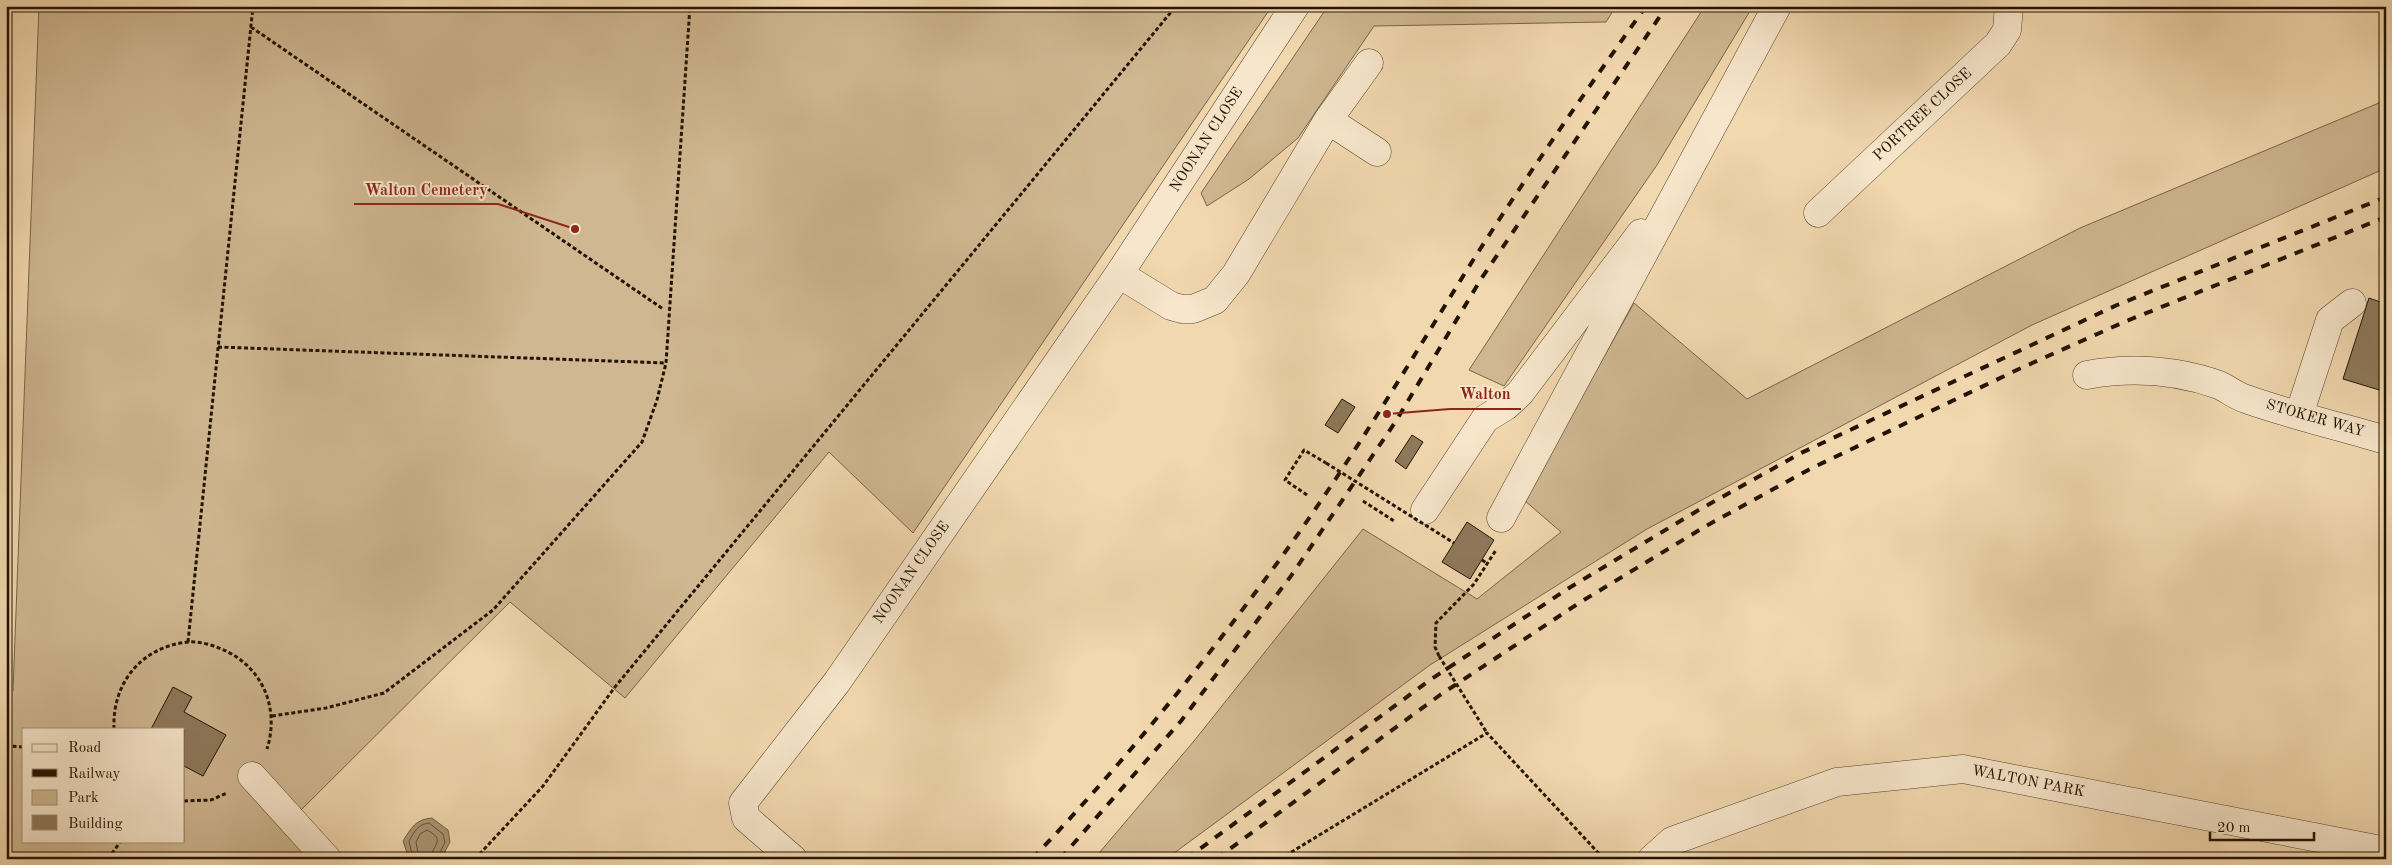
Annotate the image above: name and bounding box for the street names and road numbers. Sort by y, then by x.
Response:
street label: PORTREE CLOSE [1871,66,1975,164]
street label: NOONAN CLOSE [1168,85,1246,195]
street label: STOKER WAY [2264,398,2366,440]
street label: NOONAN CLOSE [871,519,953,627]
street label: WALTON PARK [1970,764,2086,800]

